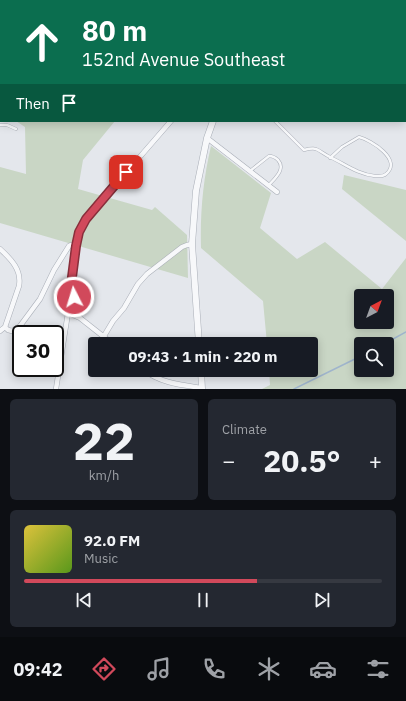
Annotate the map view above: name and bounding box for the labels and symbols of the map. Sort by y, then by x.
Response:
pin [109,155,143,189]
position arrow [53,276,95,318]
north arrow [354,289,394,329]
speed limit sign: 30 [12,325,64,377]

